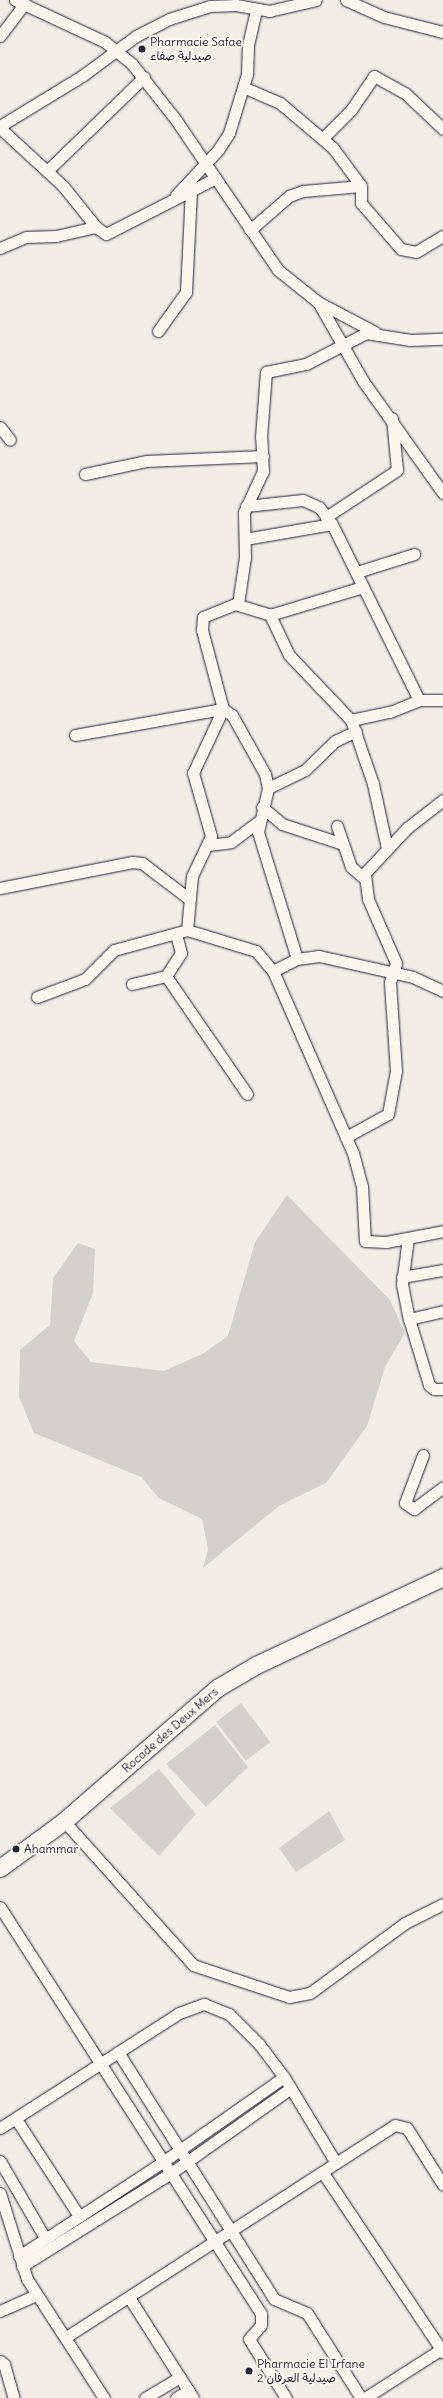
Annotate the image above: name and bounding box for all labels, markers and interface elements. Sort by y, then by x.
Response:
place label: Pharmacie Safae صيدلية صفاء [150,35,242,63]
marker: Pharmacie Safae صيدلية صفاء [137,44,147,54]
street label: Rocade des Deux Mers [119,1684,221,1776]
place label: Ahammar [24,1842,78,1856]
marker: Ahammar [11,1844,21,1854]
place label: Pharmacie El Irfane صيدلية العرفان 2 [257,2357,365,2385]
marker: Pharmacie El Irfane صيدلية العرفان 2 [244,2366,254,2376]

